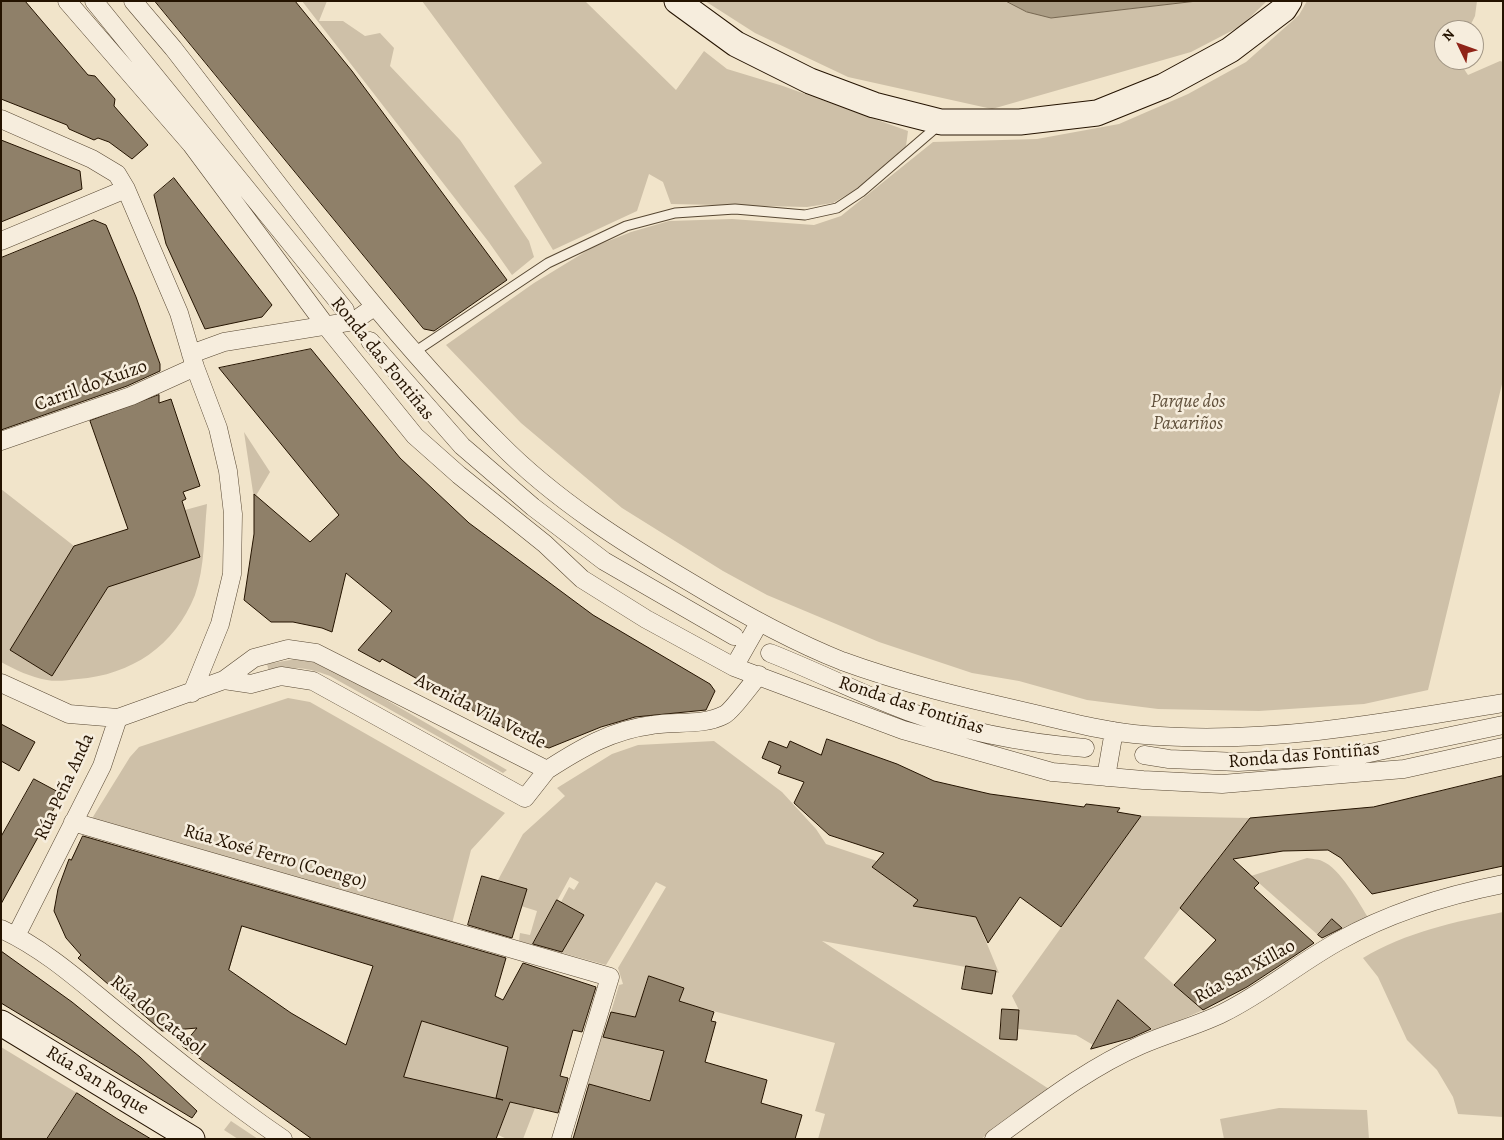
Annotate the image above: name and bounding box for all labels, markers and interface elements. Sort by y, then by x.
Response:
north arrow [1434,20,1484,70]
text: N [1438,25,1459,45]
street label: Ronda das Fontiñas [325,293,439,425]
street label: Carril do Xuízo [31,355,151,417]
park label: Parque dos Paxariños [1151,391,1225,435]
street label: Avenida Vila Verde [411,669,549,755]
street label: Ronda das Fontiñas [835,672,987,740]
street label: Rúa Peña Anda [30,730,100,844]
street label: Ronda das Fontiñas [1227,738,1381,774]
street label: Rúa Xosé Ferro (Coengo) [181,820,369,894]
street label: Rúa San Xillao [1190,935,1300,1009]
street label: Rúa do Catasol [105,971,209,1061]
street label: Rúa San Roque [42,1041,152,1121]

